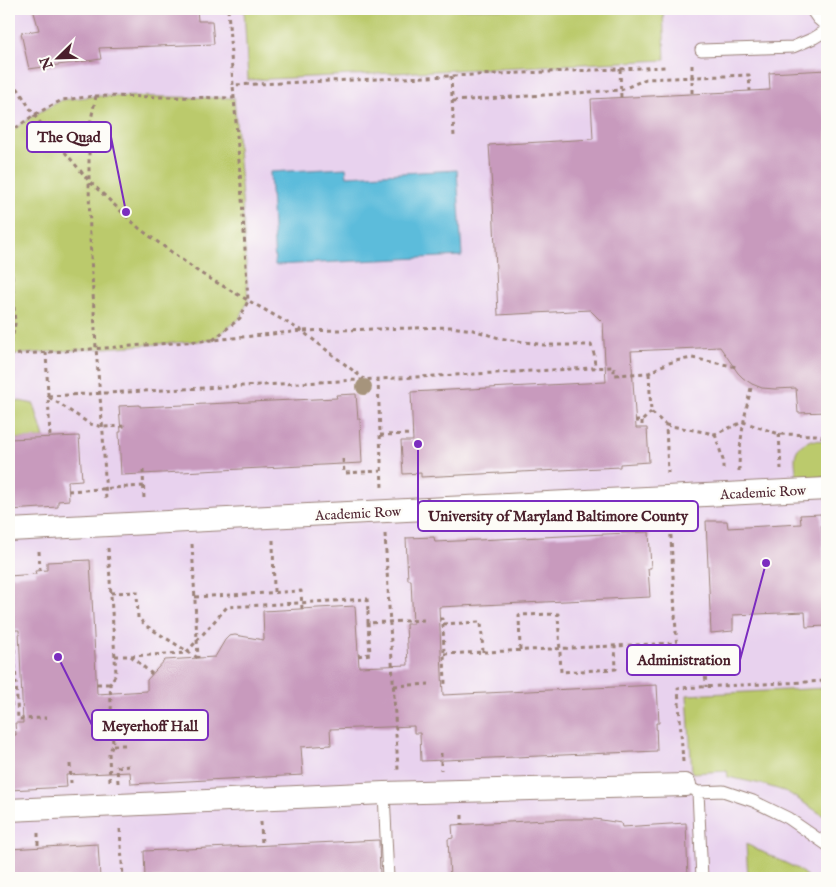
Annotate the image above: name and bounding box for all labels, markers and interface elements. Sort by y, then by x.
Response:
north arrow [32,32,82,82]
text: N [36,54,58,73]
callout: The Quad [27,122,111,152]
text: The Quad [36,128,102,147]
street label: Academic Row [719,482,807,504]
callout: University of Maryland Baltimore County [418,501,698,531]
street label: Academic Row [314,503,402,525]
text: University of Maryland Baltimore County [427,507,689,526]
callout: Administration [627,645,740,675]
text: Administration [636,651,731,670]
callout: Meyerhoff Hall [92,710,208,740]
text: Meyerhoff Hall [102,717,199,736]

